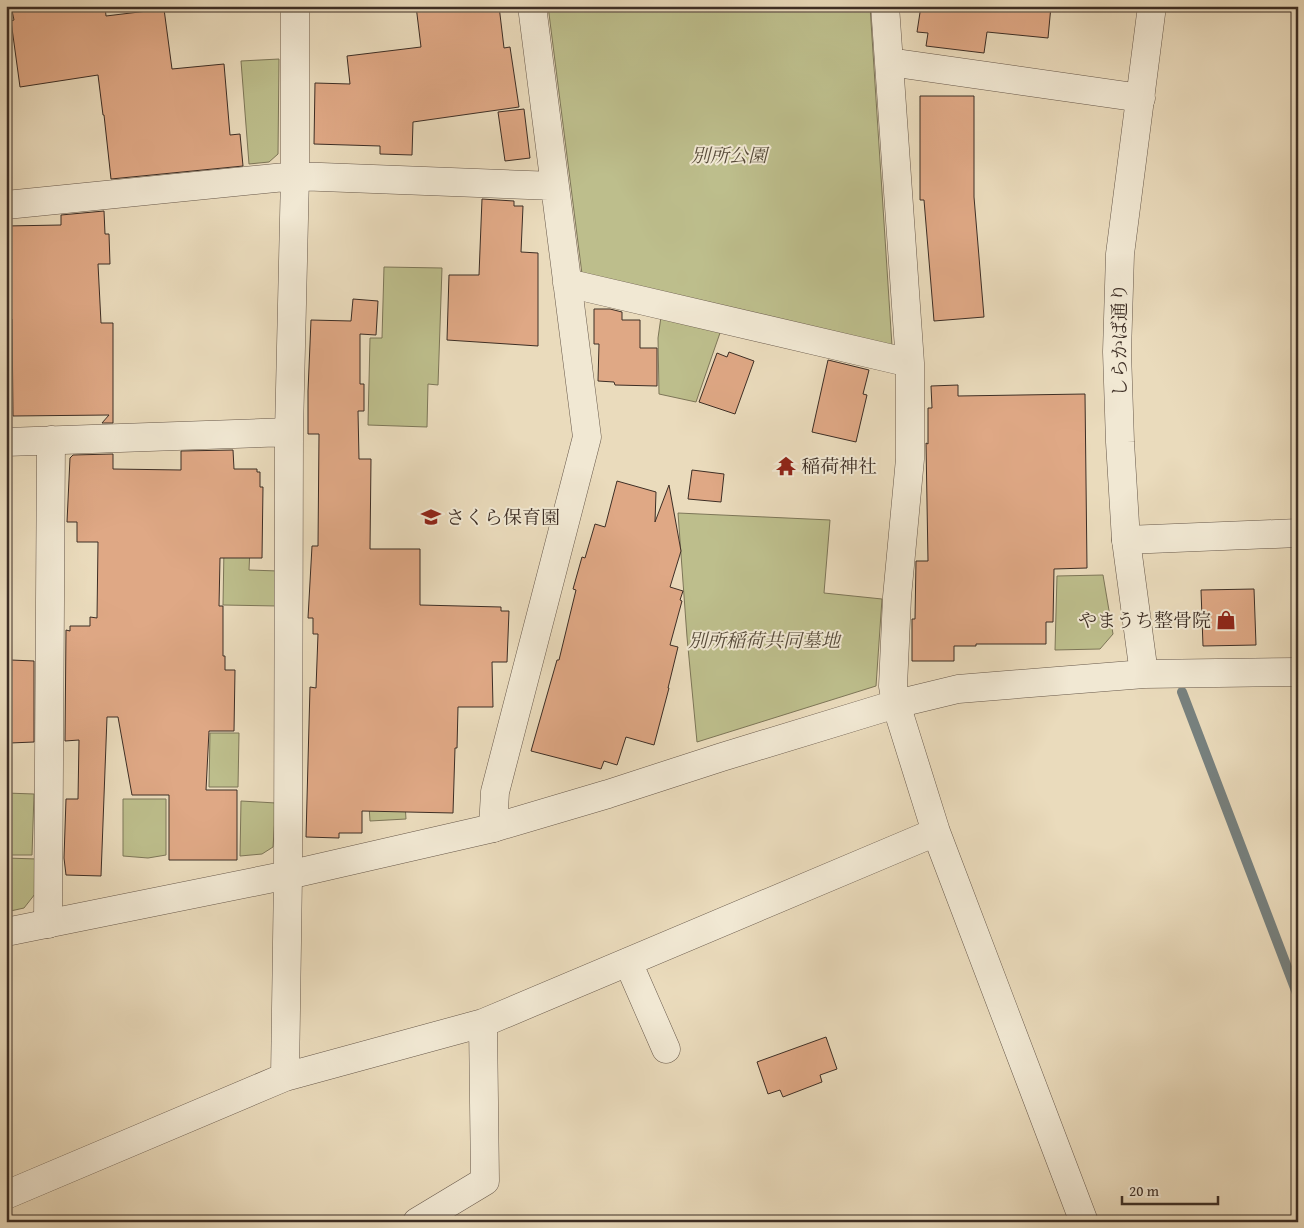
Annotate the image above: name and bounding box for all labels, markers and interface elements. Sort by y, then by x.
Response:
park label: 別所公園 [691,141,770,169]
street label: しらかば通り [1105,283,1133,397]
place label: 稲荷神社 [801,452,877,480]
temple icon: 稲荷神社 [775,455,797,477]
place label: さくら保育園 [446,503,560,531]
school or university icon: さくら保育園 [420,506,442,528]
place label: やまうち整骨院 [1078,606,1211,634]
shop icon: やまうち整骨院 [1215,609,1237,631]
park label: 別所稲荷共同墓地 [688,626,842,654]
scale bar [1122,1173,1218,1205]
text: 20 m [1129,1180,1160,1201]

